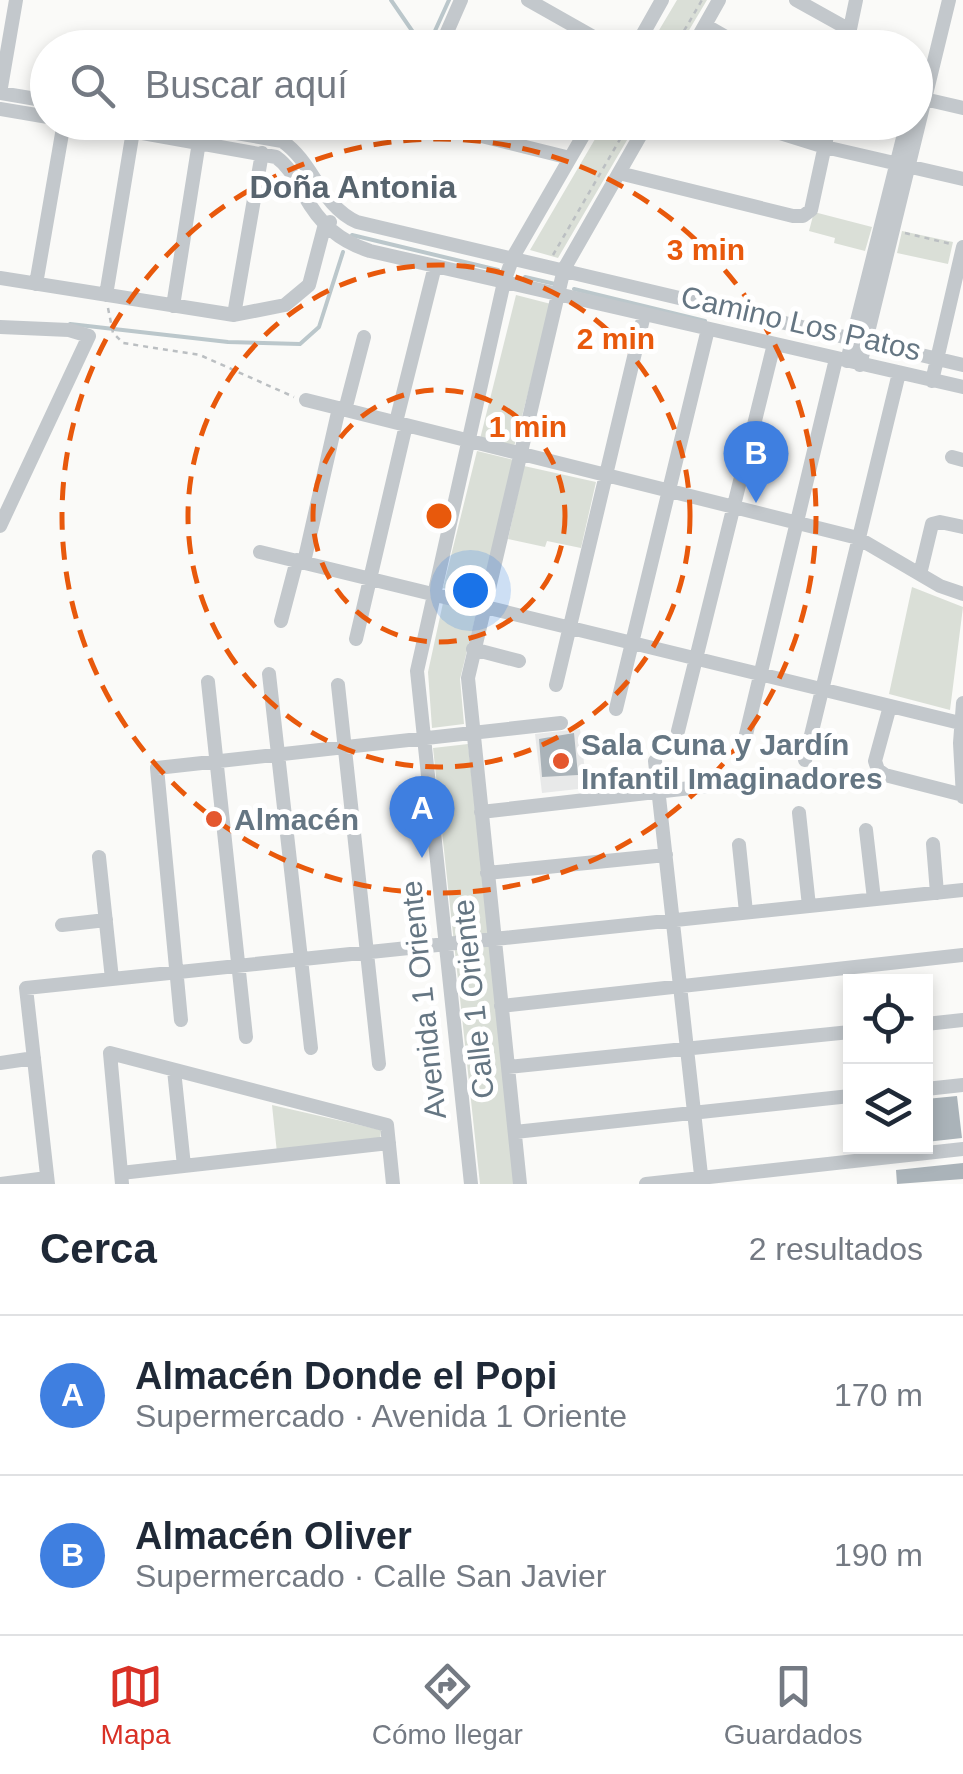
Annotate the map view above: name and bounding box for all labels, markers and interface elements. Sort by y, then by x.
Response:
search box [30,30,933,140]
icon: search [65,58,120,113]
text: Buscar aquí [145,64,348,106]
district label: Doña Antonia [250,169,457,205]
text: 3 min [667,233,745,266]
street label: Camino Los Patos [678,279,924,367]
text: 2 min [577,322,655,355]
text: 1 min [489,410,567,443]
pin: B [724,420,788,503]
centre of rings [421,498,457,534]
your location [445,565,496,616]
place label: Sala Cuna y Jardín Infantil Imaginadores [581,728,883,795]
marker: Sala Cuna y Jardín Infantil Imaginadores [550,750,572,772]
pin: A [390,776,454,858]
place label: Almacén [234,803,359,836]
marker: Almacén [203,808,225,830]
street label: Avenida 1 Oriente [394,879,452,1121]
street label: Calle 1 Oriente [446,898,500,1100]
map controls [843,974,933,1154]
button: locate [843,974,933,1064]
button: layers [843,1064,933,1154]
text: Cerca [40,1225,157,1272]
text: 2 resultados [749,1231,923,1267]
text: Almacén Donde el Popi [135,1355,557,1397]
text: A [61,1377,84,1413]
text: 170 m [834,1377,923,1413]
text: Supermercado · Avenida 1 Oriente [135,1398,627,1434]
text: Almacén Oliver [135,1515,412,1557]
text: B [61,1537,84,1573]
text: 190 m [834,1537,923,1573]
text: Supermercado · Calle San Javier [135,1558,606,1594]
tab: Mapa [101,1659,171,1751]
tab: Cómo llegar [372,1659,523,1751]
tab: Guardados [724,1659,862,1751]

